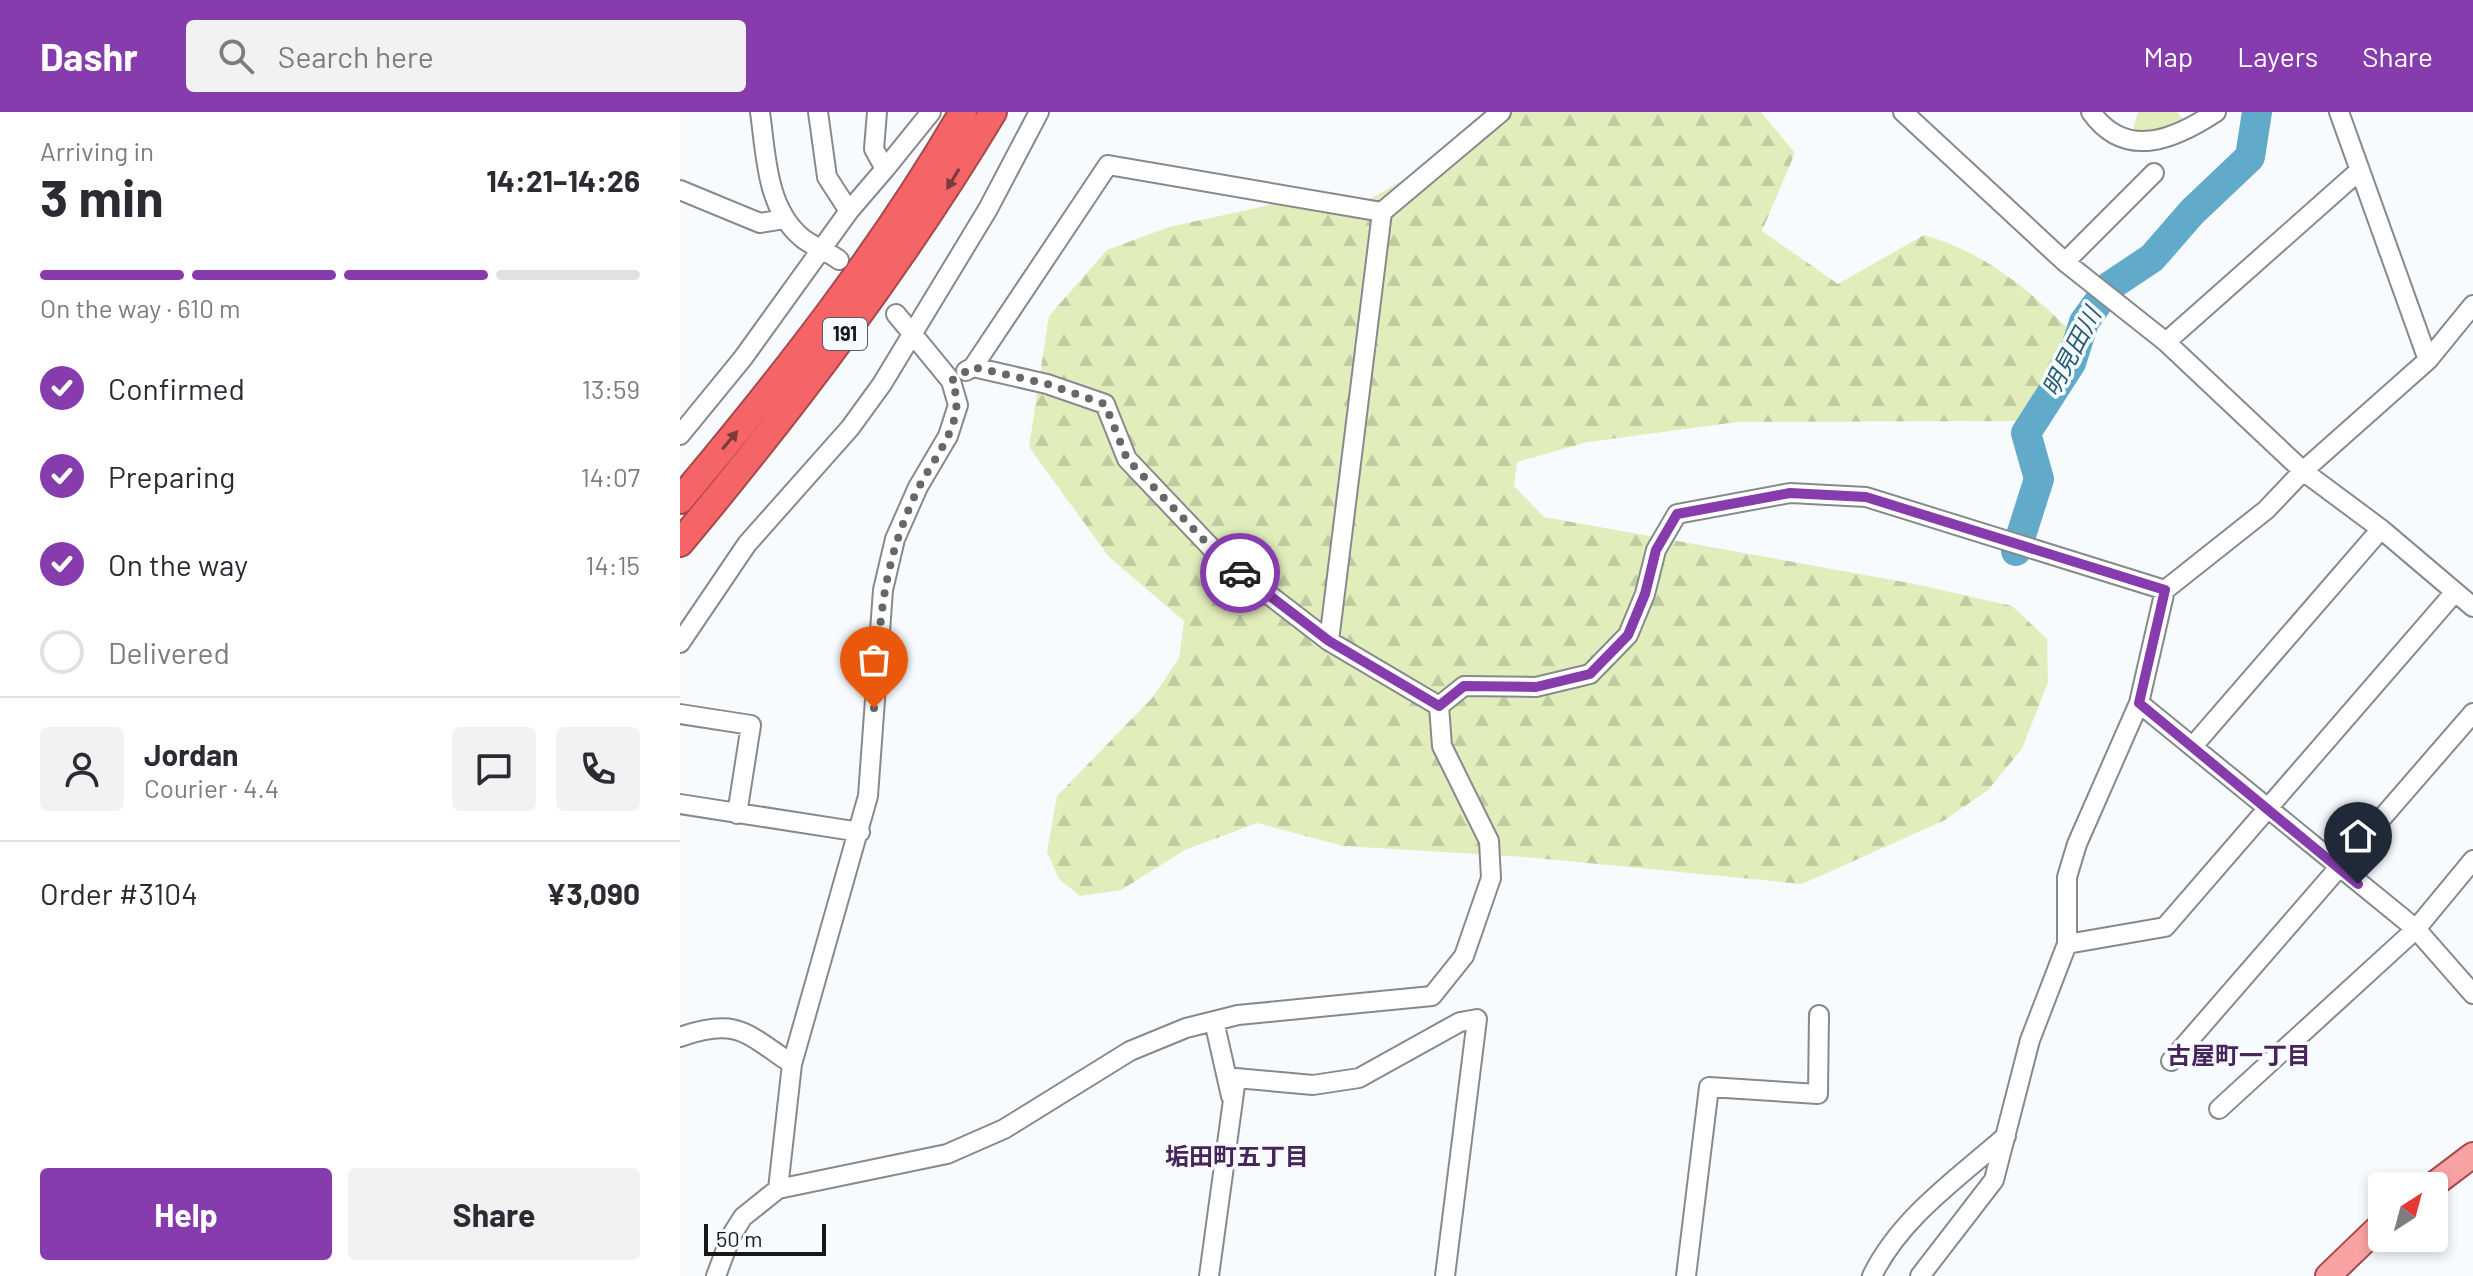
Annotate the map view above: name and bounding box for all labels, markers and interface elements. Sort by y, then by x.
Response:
search box [186,20,746,92]
text: Dashr [40,33,138,79]
icon: search [214,34,258,78]
text: Search here [278,38,434,74]
text: Map [2143,39,2193,73]
text: Layers [2237,39,2318,73]
text: Share [2362,39,2433,73]
text: Arriving in [40,135,154,166]
text: 14:21–14:26 [486,162,640,198]
text: 3 min [40,165,164,227]
one-way arrow [946,168,960,190]
text: On the way · 610 m [40,292,241,323]
water label: 明見田川 [2035,299,2107,400]
road number: 191 [823,318,867,350]
icon: check [40,366,84,410]
text: Confirmed [108,370,245,406]
text: 13:59 [582,373,640,404]
one-way arrow [721,430,738,450]
icon: check [40,454,84,498]
text: Preparing [108,458,235,494]
text: 14:07 [581,461,640,492]
courier [1200,533,1280,613]
icon: check [40,542,84,586]
text: On the way [108,546,248,582]
text: 14:15 [585,549,640,580]
icon: car [1218,551,1262,595]
pin [840,626,908,708]
text: Delivered [108,634,230,670]
icon: bag [852,638,896,682]
button: person [40,727,124,811]
button: chat [452,727,536,811]
button: phone [556,727,640,811]
text: Jordan [144,736,239,772]
text: Courier · 4.4 [144,772,279,803]
pin [2324,802,2392,884]
icon: home [2336,814,2380,858]
text: Order #3104 [40,875,198,911]
text: ¥3,090 [546,875,640,911]
district label: 古屋町一丁目 [2167,1040,2311,1069]
district label: 垢田町五丁目 [1165,1141,1309,1170]
button: Help [40,1168,332,1260]
button: Share [348,1168,640,1260]
north arrow [2368,1172,2448,1252]
map controls [2368,1172,2448,1252]
scale bar [704,1220,826,1256]
text: 50 m [716,1225,762,1251]

